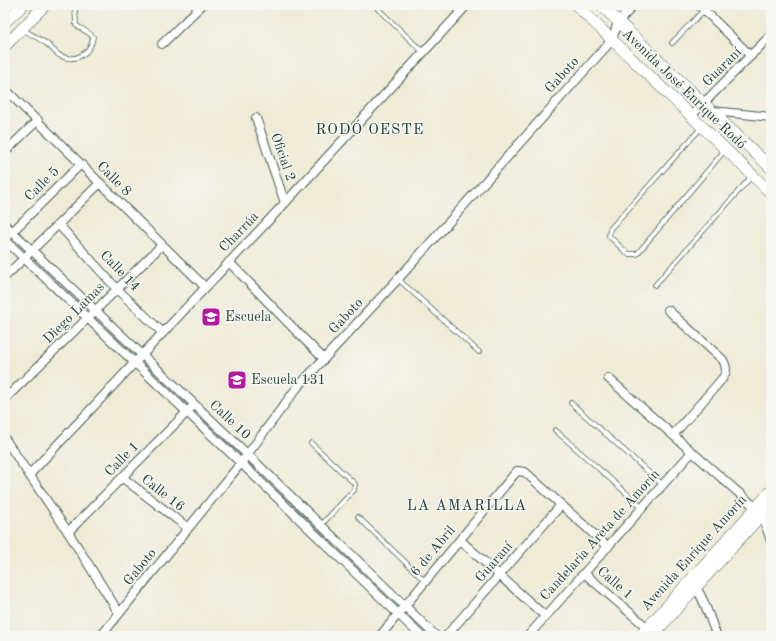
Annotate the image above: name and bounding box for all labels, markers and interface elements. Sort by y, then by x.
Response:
street label: Avenida José Enrique Rodó [619,26,749,152]
street label: Guaraní [700,45,744,89]
street label: Gaboto [542,54,582,96]
district label: RODÓ OESTE [316,119,424,138]
street label: Oficial 2 [268,131,298,183]
street label: Calle 8 [94,159,134,199]
street label: Calle 5 [22,164,62,204]
street label: Charrúa [217,209,261,255]
street label: Calle 14 [97,248,143,294]
street label: Diego Lamas [41,280,107,346]
street label: Gaboto [326,295,366,336]
school or university icon: Escuela [200,306,222,328]
place label: Escuela [225,310,272,324]
school or university icon: Escuela 131 [226,369,248,391]
place label: Escuela 131 [251,373,326,387]
street label: Calle 10 [207,398,253,442]
street label: Calle 1 [102,439,142,479]
street label: Candelaria Areta de Amorín [538,467,663,603]
street label: Calle 16 [139,472,187,514]
street label: Avenida Enrique Amorín [639,492,750,613]
district label: LA AMARILLA [407,499,527,514]
street label: 6 de Abril [408,523,458,579]
street label: Guaraní [473,539,515,585]
street label: Gaboto [121,546,159,588]
street label: Calle 1 [594,564,636,602]

